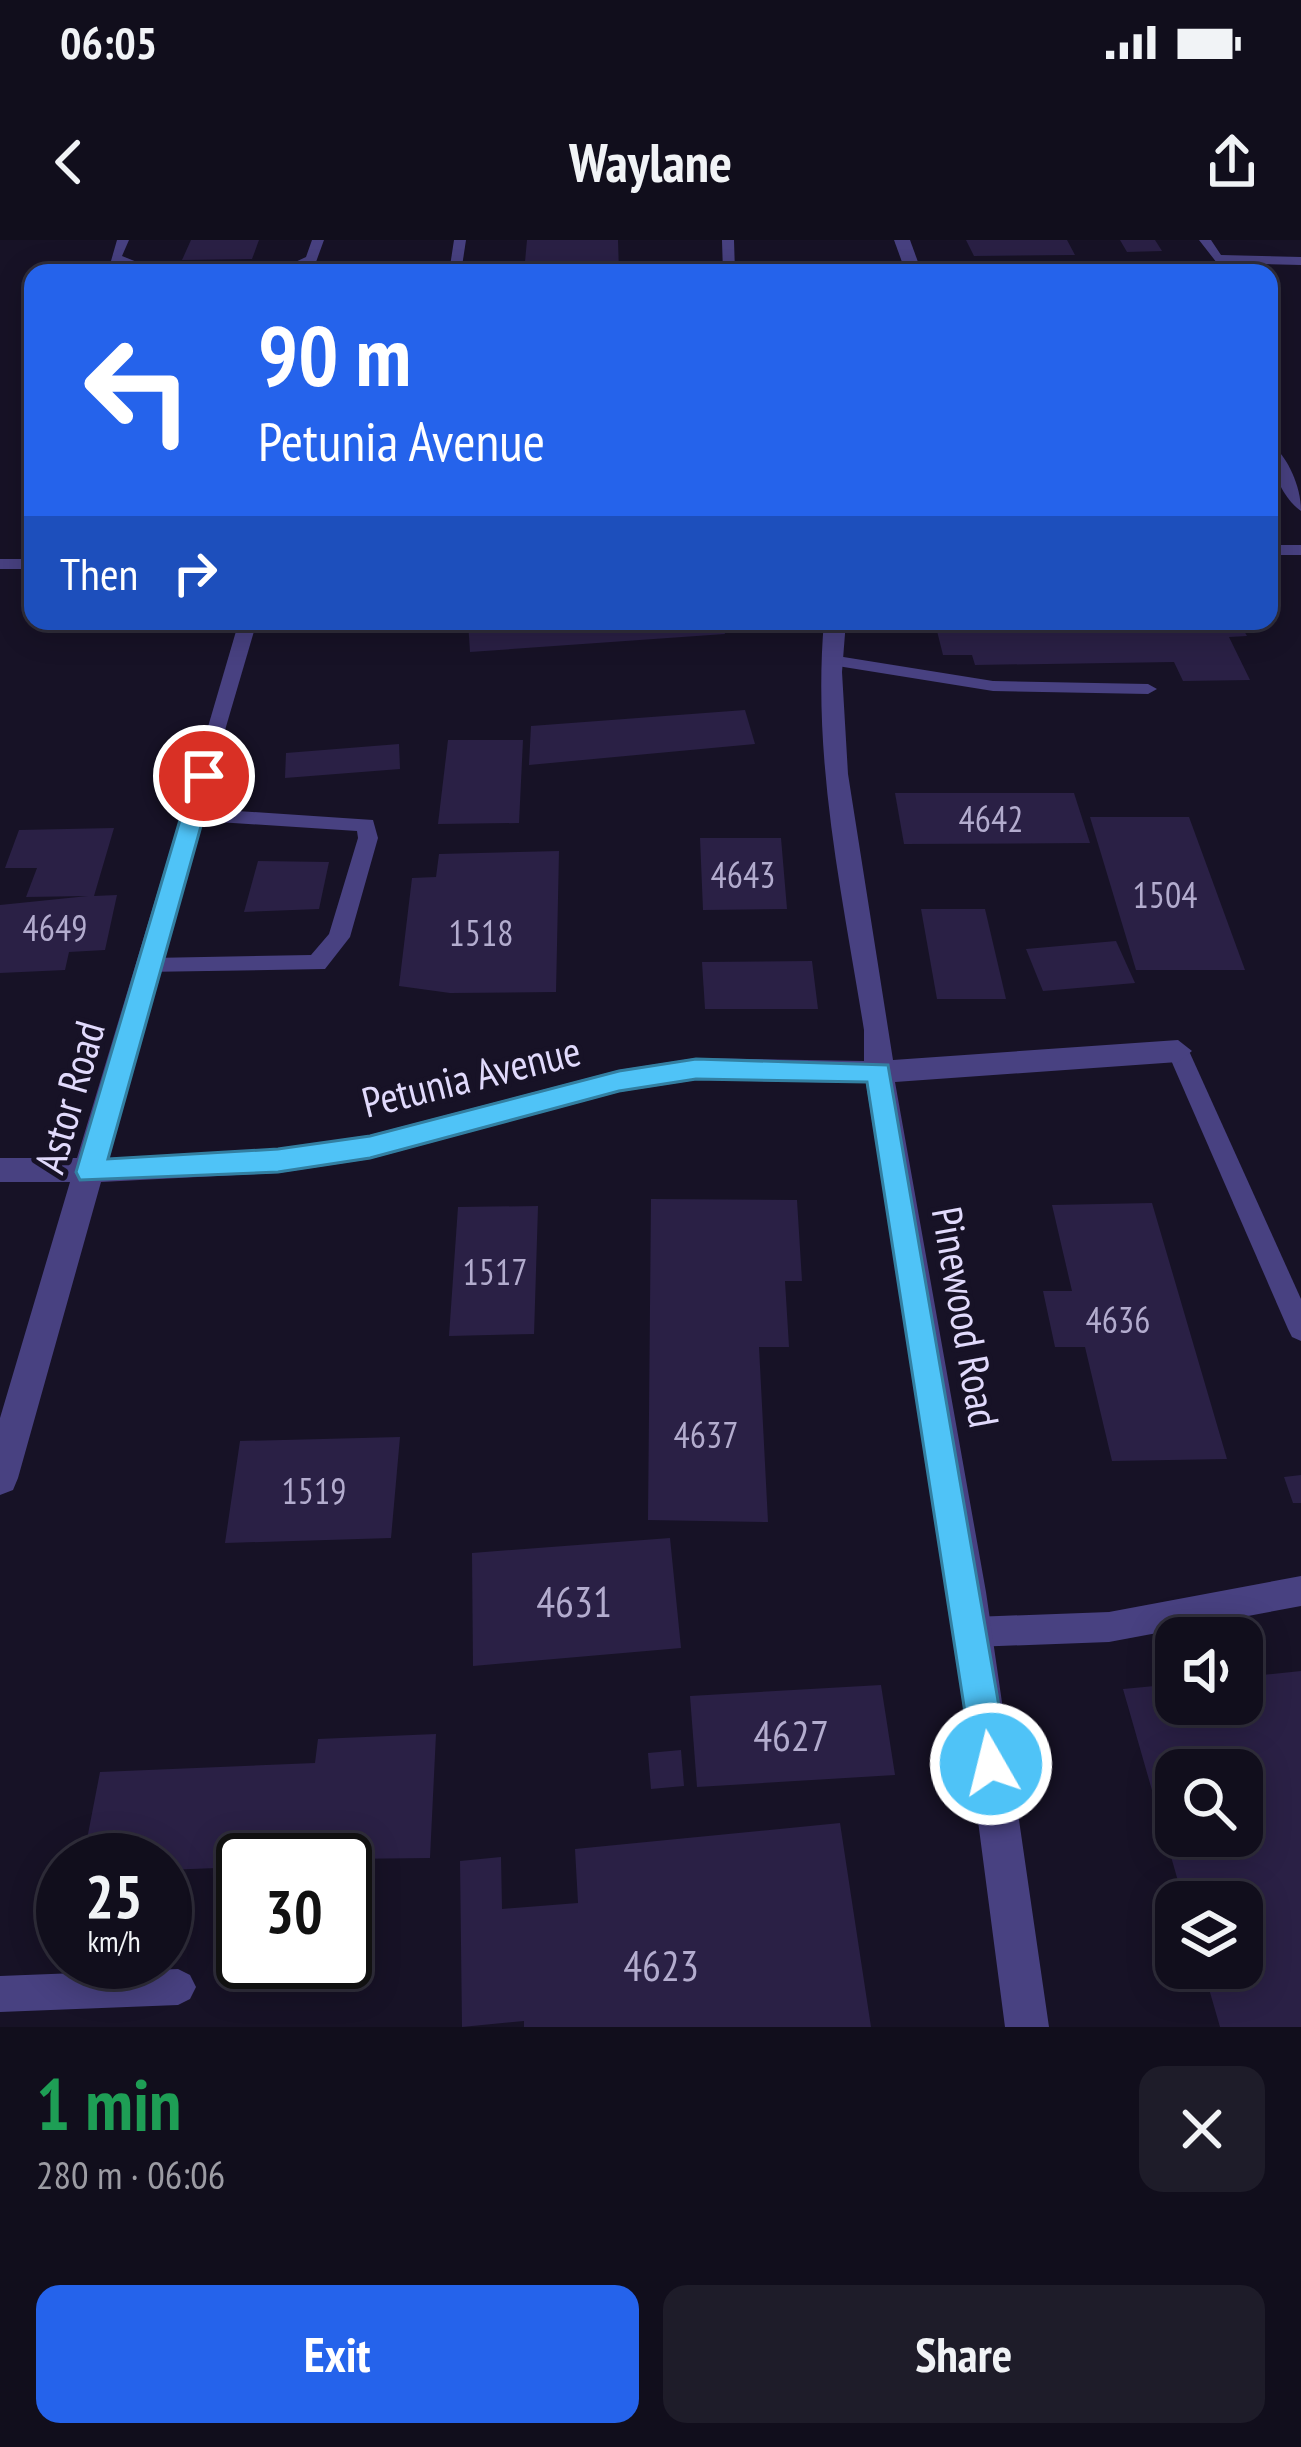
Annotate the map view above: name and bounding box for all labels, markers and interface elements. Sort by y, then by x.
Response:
text: 06:05 [60,13,157,71]
text: Waylane [569,127,732,197]
icon: back [36,129,102,195]
icon: share [1199,129,1265,195]
text: 90 m [258,300,411,409]
icon: left [60,312,216,468]
text: Petunia Avenue [258,406,545,476]
icon: right [162,540,228,606]
text: Then [60,544,138,602]
pin [153,725,255,827]
icon: arrive [171,743,237,809]
house number: 4642 [959,795,1023,842]
house number: 4643 [711,851,775,898]
house number: 1504 [1133,871,1197,918]
house number: 4649 [23,904,87,951]
house number: 1518 [449,909,513,956]
street label: Astor Road [21,1015,117,1179]
street label: Petunia Avenue [356,1022,586,1130]
street label: Pinewood Road [920,1202,1012,1432]
house number: 1517 [463,1248,527,1295]
house number: 4636 [1086,1296,1150,1343]
house number: 4637 [674,1411,738,1458]
house number: 1519 [282,1467,346,1514]
house number: 4631 [536,1574,612,1629]
map controls [1155,1617,1263,1989]
button: sound [1155,1617,1263,1725]
position arrow [928,1701,1054,1827]
house number: 4627 [753,1708,829,1763]
button: search [1155,1749,1263,1857]
speed limit sign: 30 [216,1833,372,1989]
text: 25 [85,1857,143,1935]
button: layers [1155,1881,1263,1989]
text: km/h [87,1921,141,1960]
house number: 4623 [623,1938,699,1993]
text: 1 min [36,2057,181,2150]
button: close [1139,2066,1265,2192]
text: 280 m · 06:06 [36,2149,225,2200]
button: Exit [36,2285,639,2423]
button: Share [663,2285,1265,2423]

